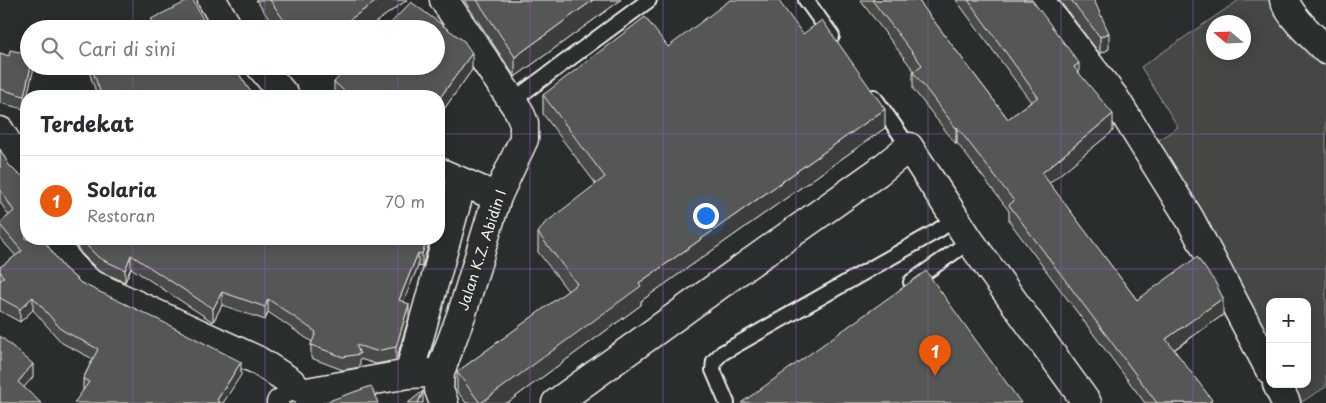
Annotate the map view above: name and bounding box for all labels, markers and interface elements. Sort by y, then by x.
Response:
north arrow [1206,15,1251,60]
search box [20,20,445,75]
icon: search [38,34,66,62]
text: Cari di sini [78,34,176,62]
text: Terdekat [40,107,134,139]
text: Solaria [87,175,157,203]
street label: Jalan K.Z. Abidin I [452,187,511,313]
text: 1 [52,189,60,213]
text: 70 m [385,189,425,213]
text: Restoran [87,203,155,227]
your location [693,203,719,229]
map controls [1266,298,1311,388]
button: + [1266,298,1311,343]
pin: 1 [919,335,951,376]
button: − [1266,343,1311,388]

